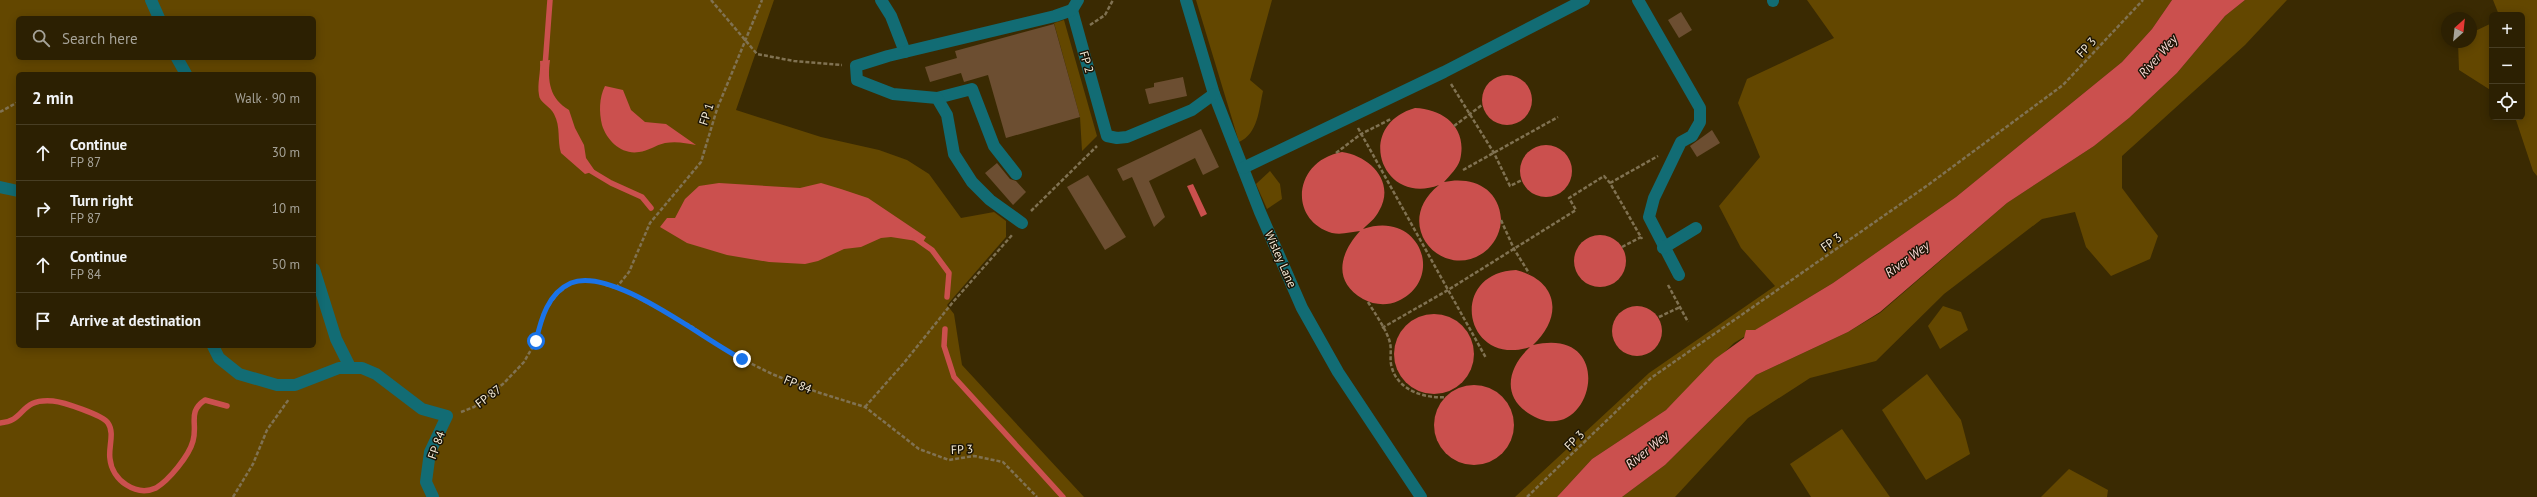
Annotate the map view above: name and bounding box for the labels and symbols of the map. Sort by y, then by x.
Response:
north arrow [2441,12,2477,48]
water label: River Wey [2135,30,2182,81]
street label: FP 3 [2073,34,2099,60]
street label: FP 2 [1077,49,1097,75]
street label: FP 1 [695,101,717,127]
street label: Wisley Lane [1262,228,1300,290]
street label: FP 3 [1818,229,1844,255]
water label: River Wey [1881,236,1934,281]
route start [527,332,545,350]
route end [733,350,751,368]
street label: FP 84 [782,372,815,397]
street label: FP 87 [472,381,504,411]
water label: River Wey [1622,426,1673,473]
street label: FP 3 [1561,427,1587,453]
street label: FP 84 [424,429,448,461]
street label: FP 3 [951,441,973,457]

